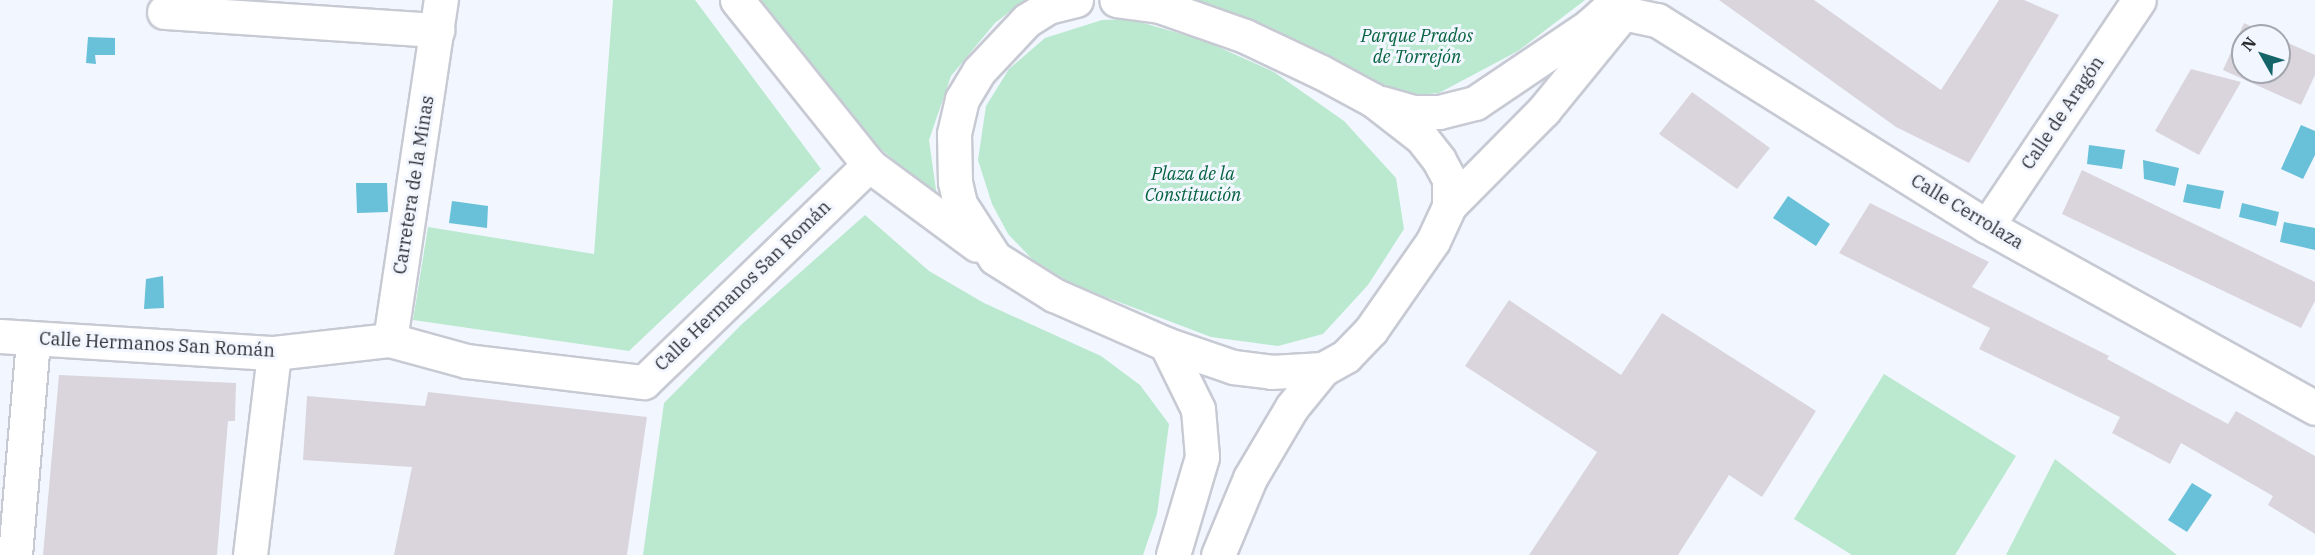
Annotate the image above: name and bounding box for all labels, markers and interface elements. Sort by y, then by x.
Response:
north arrow [2231,24,2291,84]
park label: Parque Prados de Torrejón [1361,26,1473,68]
text: N [2237,33,2260,55]
street label: Calle de Aragón [2017,52,2109,174]
street label: Carretera de la Minas [389,94,439,276]
park label: Plaza de la Constitución [1145,164,1241,207]
street label: Calle Cerrolaza [1907,170,2027,254]
street label: Calle Hermanos San Román [651,196,835,376]
street label: Calle Hermanos San Román [39,328,275,362]

